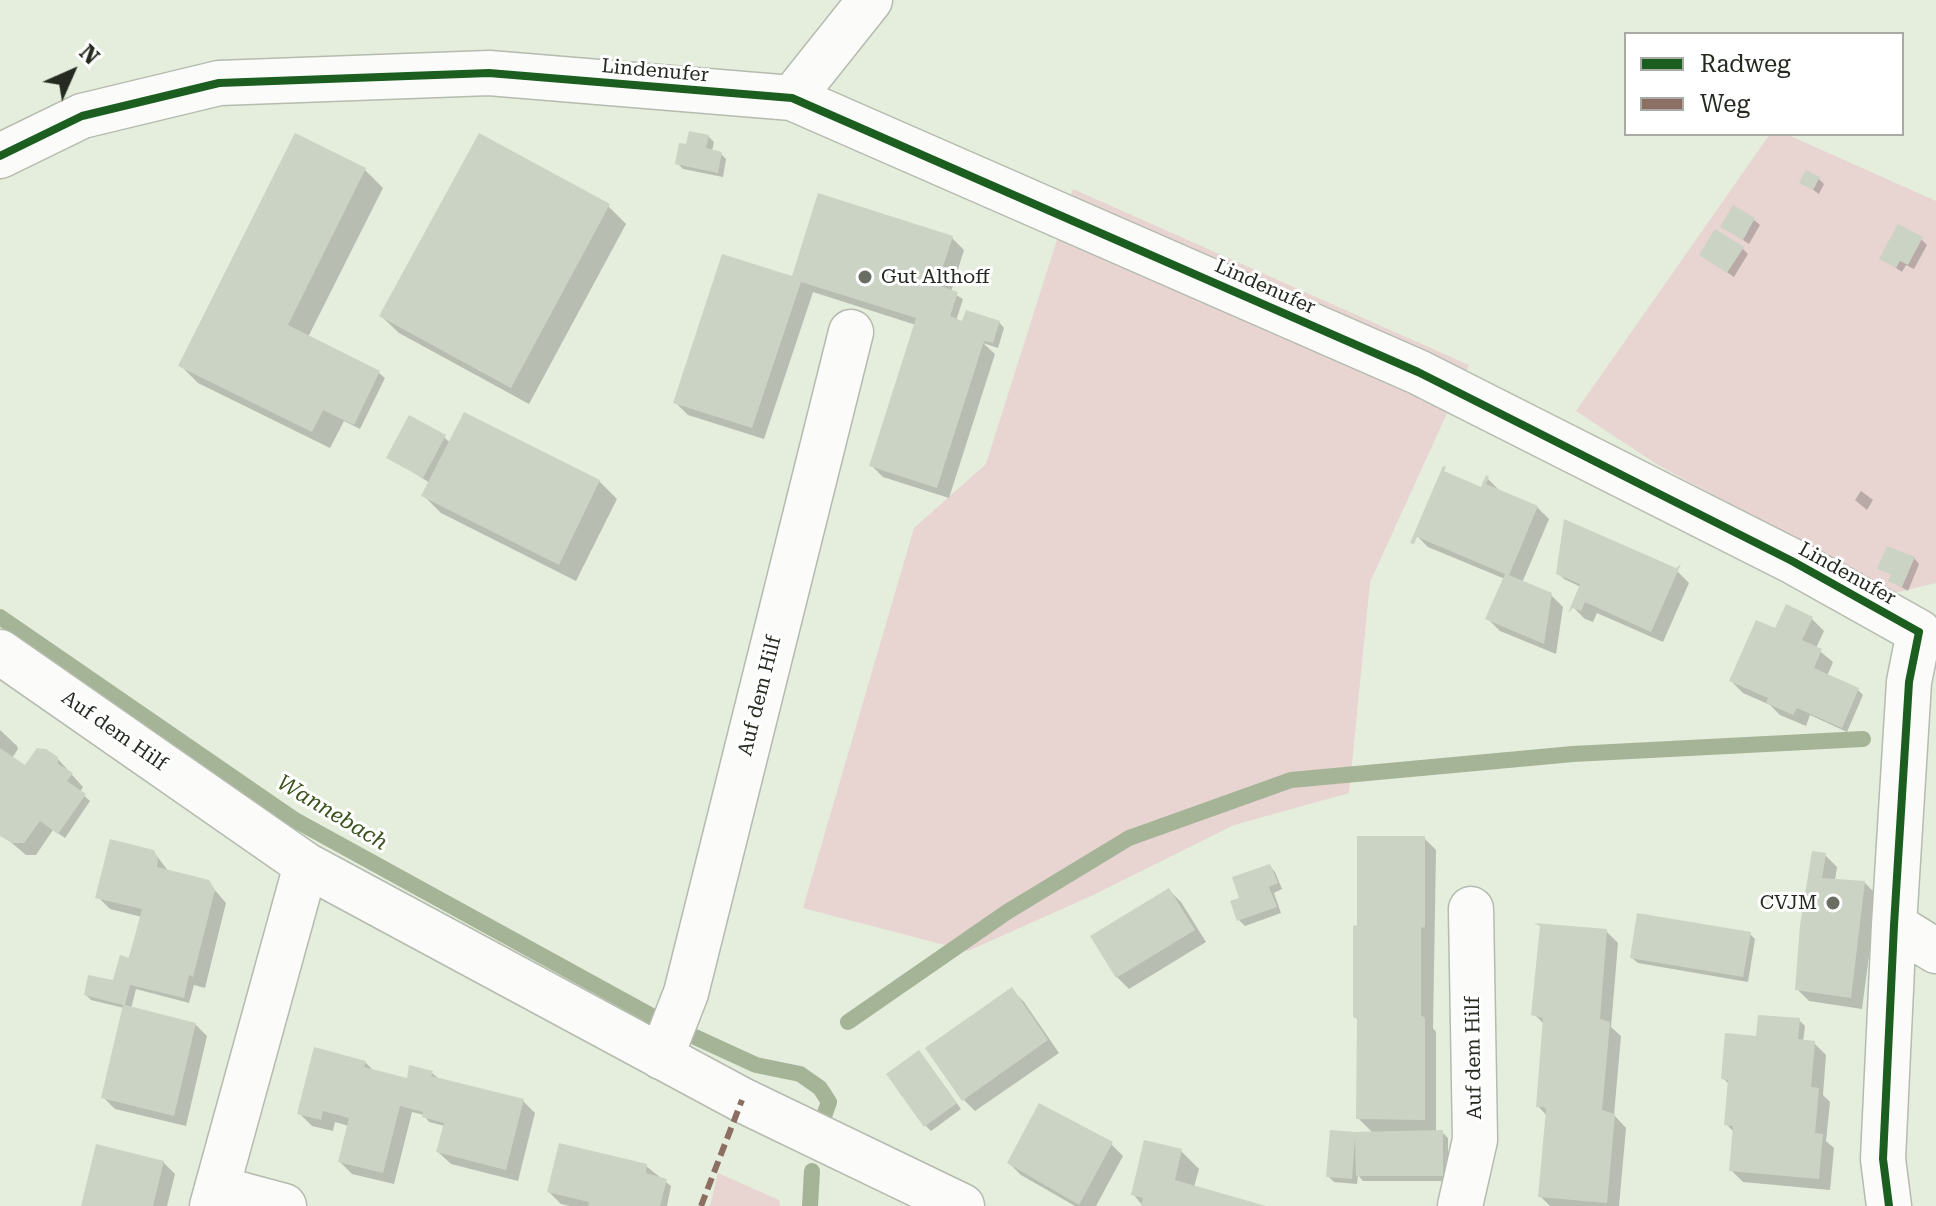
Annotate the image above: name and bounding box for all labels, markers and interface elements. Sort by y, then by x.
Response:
north arrow [32,32,112,112]
legend [1624,32,1904,136]
text: N [74,40,104,70]
text: Radweg [1700,50,1791,78]
street label: Lindenufer [600,54,710,88]
text: Weg [1700,90,1750,118]
street label: Lindenufer [1211,254,1319,320]
place label: Gut Althoff [881,265,989,289]
marker: Gut Althoff [856,268,874,286]
street label: Lindenufer [1794,537,1900,611]
street label: Auf dem Hilf [733,633,787,759]
street label: Auf dem Hilf [57,686,171,776]
water label: Wannebach [272,770,392,856]
place label: CVJM [1760,891,1817,915]
marker: CVJM [1824,894,1842,912]
street label: Auf dem Hilf [1461,996,1487,1120]

